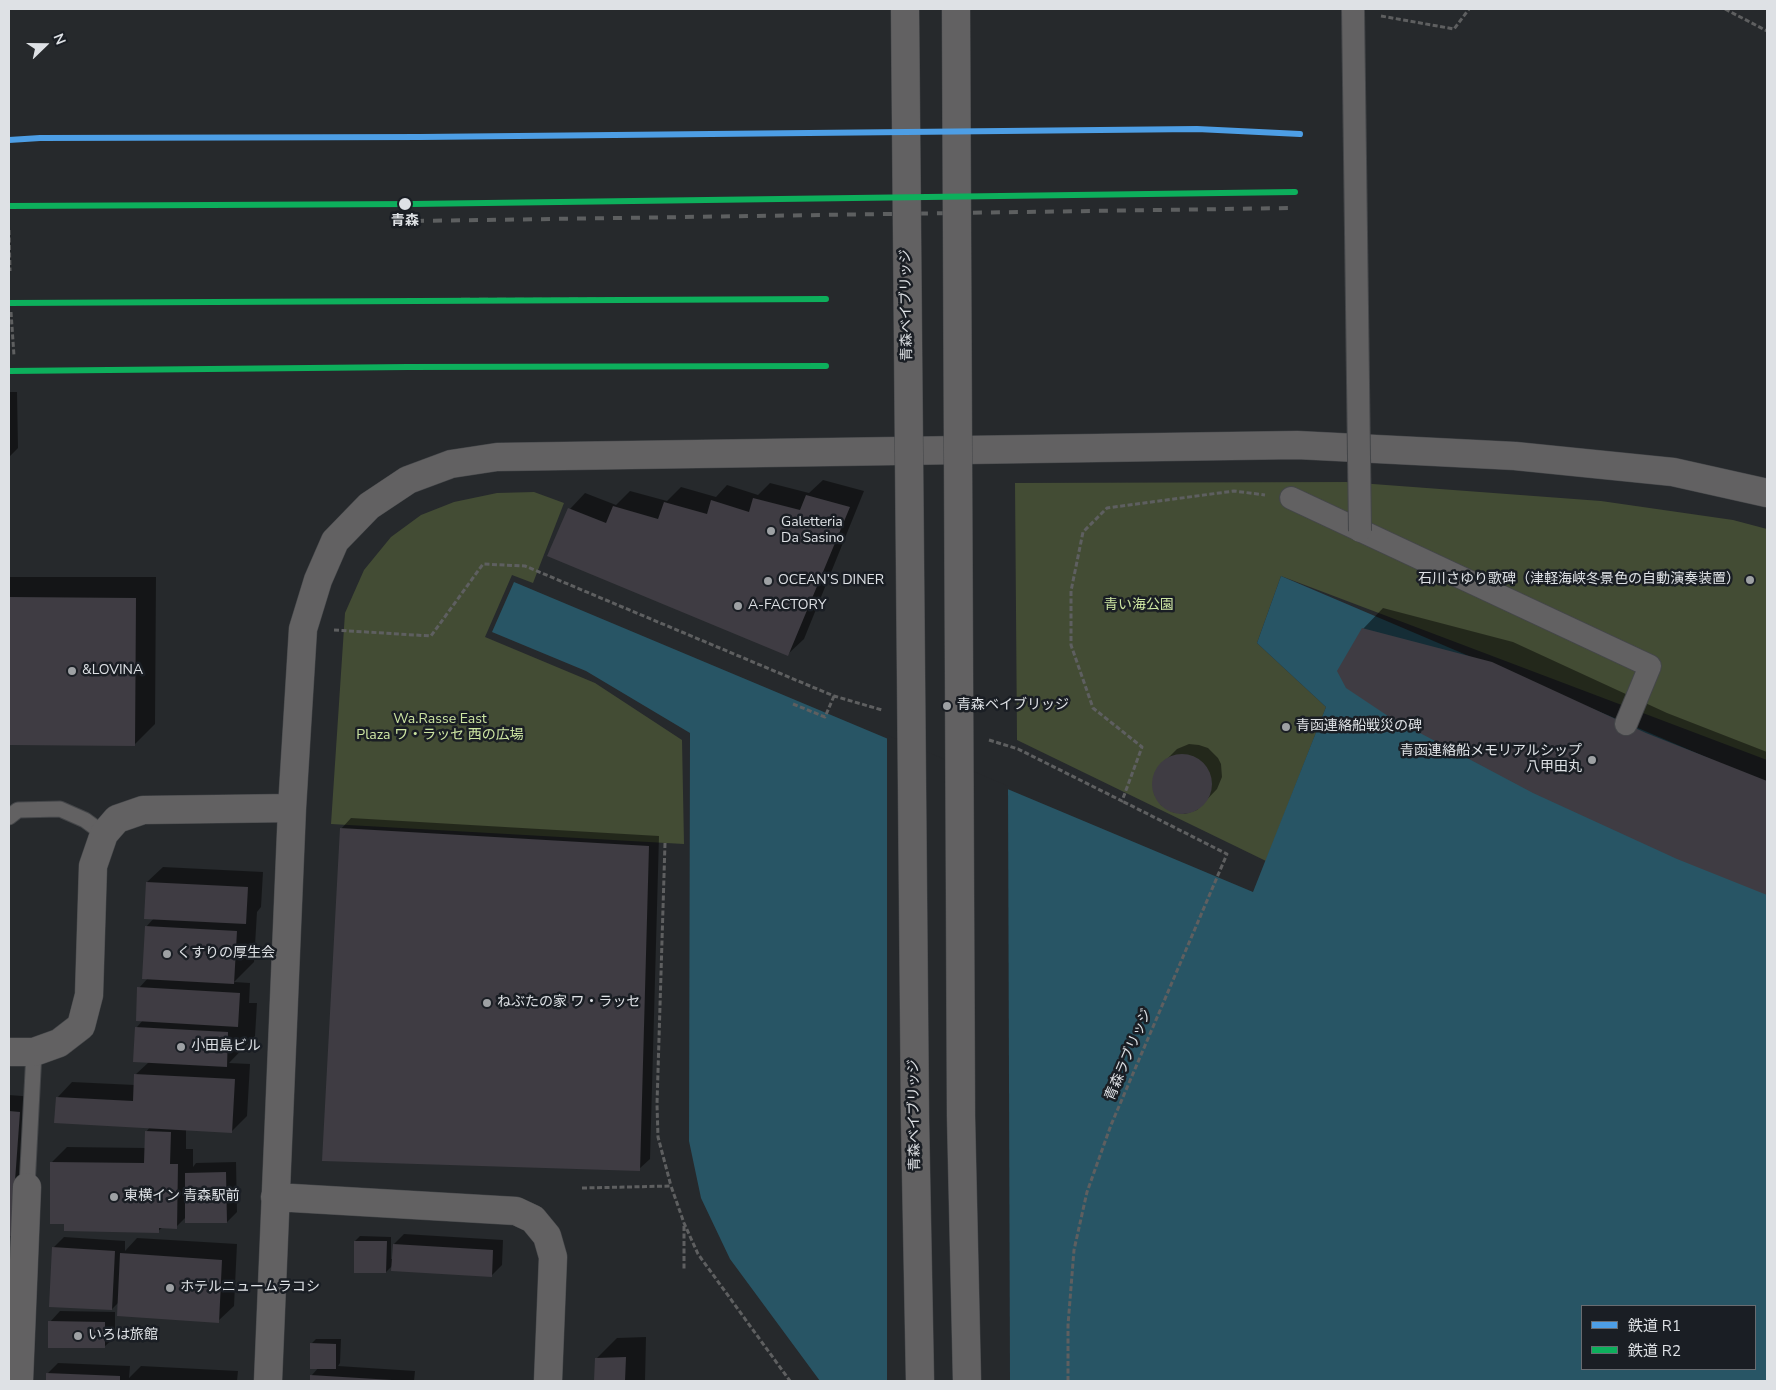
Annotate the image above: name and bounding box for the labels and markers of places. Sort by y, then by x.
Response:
marker: 青森 [397,196,413,212]
place label: 青森 [391,214,419,230]
place label: Galetteria Da Sasino [781,515,844,548]
marker: Galetteria Da Sasino [765,525,777,537]
place label: 石川さゆり歌碑（津軽海峡冬景色の自動演奏装置） [1418,572,1740,588]
place label: OCEAN’S DINER [778,573,884,589]
marker: 石川さゆり歌碑（津軽海峡冬景色の自動演奏装置） [1744,574,1756,586]
marker: OCEAN’S DINER [762,575,774,587]
place label: A-FACTORY [748,598,826,614]
marker: A-FACTORY [732,600,744,612]
place label: &LOVINA [82,663,143,679]
marker: &LOVINA [66,665,78,677]
place label: 青森ベイブリッジ [957,698,1069,714]
marker: 青森ベイブリッジ [941,700,953,712]
place label: 青函連絡船戦災の碑 [1296,719,1422,735]
marker: 青函連絡船戦災の碑 [1280,721,1292,733]
place label: 青函連絡船メモリアルシップ 八甲田丸 [1400,744,1582,776]
marker: 青函連絡船メモリアルシップ 八甲田丸 [1586,754,1598,766]
place label: くすりの厚生会 [177,946,275,962]
marker: くすりの厚生会 [161,948,173,960]
place label: ねぶたの家 ワ・ラッセ [497,995,641,1011]
marker: ねぶたの家 ワ・ラッセ [481,997,493,1009]
place label: 小田島ビル [191,1039,261,1055]
marker: 小田島ビル [175,1041,187,1053]
place label: 東横イン 青森駅前 [124,1189,240,1205]
marker: 東横イン 青森駅前 [108,1191,120,1203]
place label: ホテルニュームラコシ [180,1280,320,1296]
marker: ホテルニュームラコシ [164,1282,176,1294]
place label: いろは旅館 [88,1328,158,1344]
marker: いろは旅館 [72,1330,84,1342]

